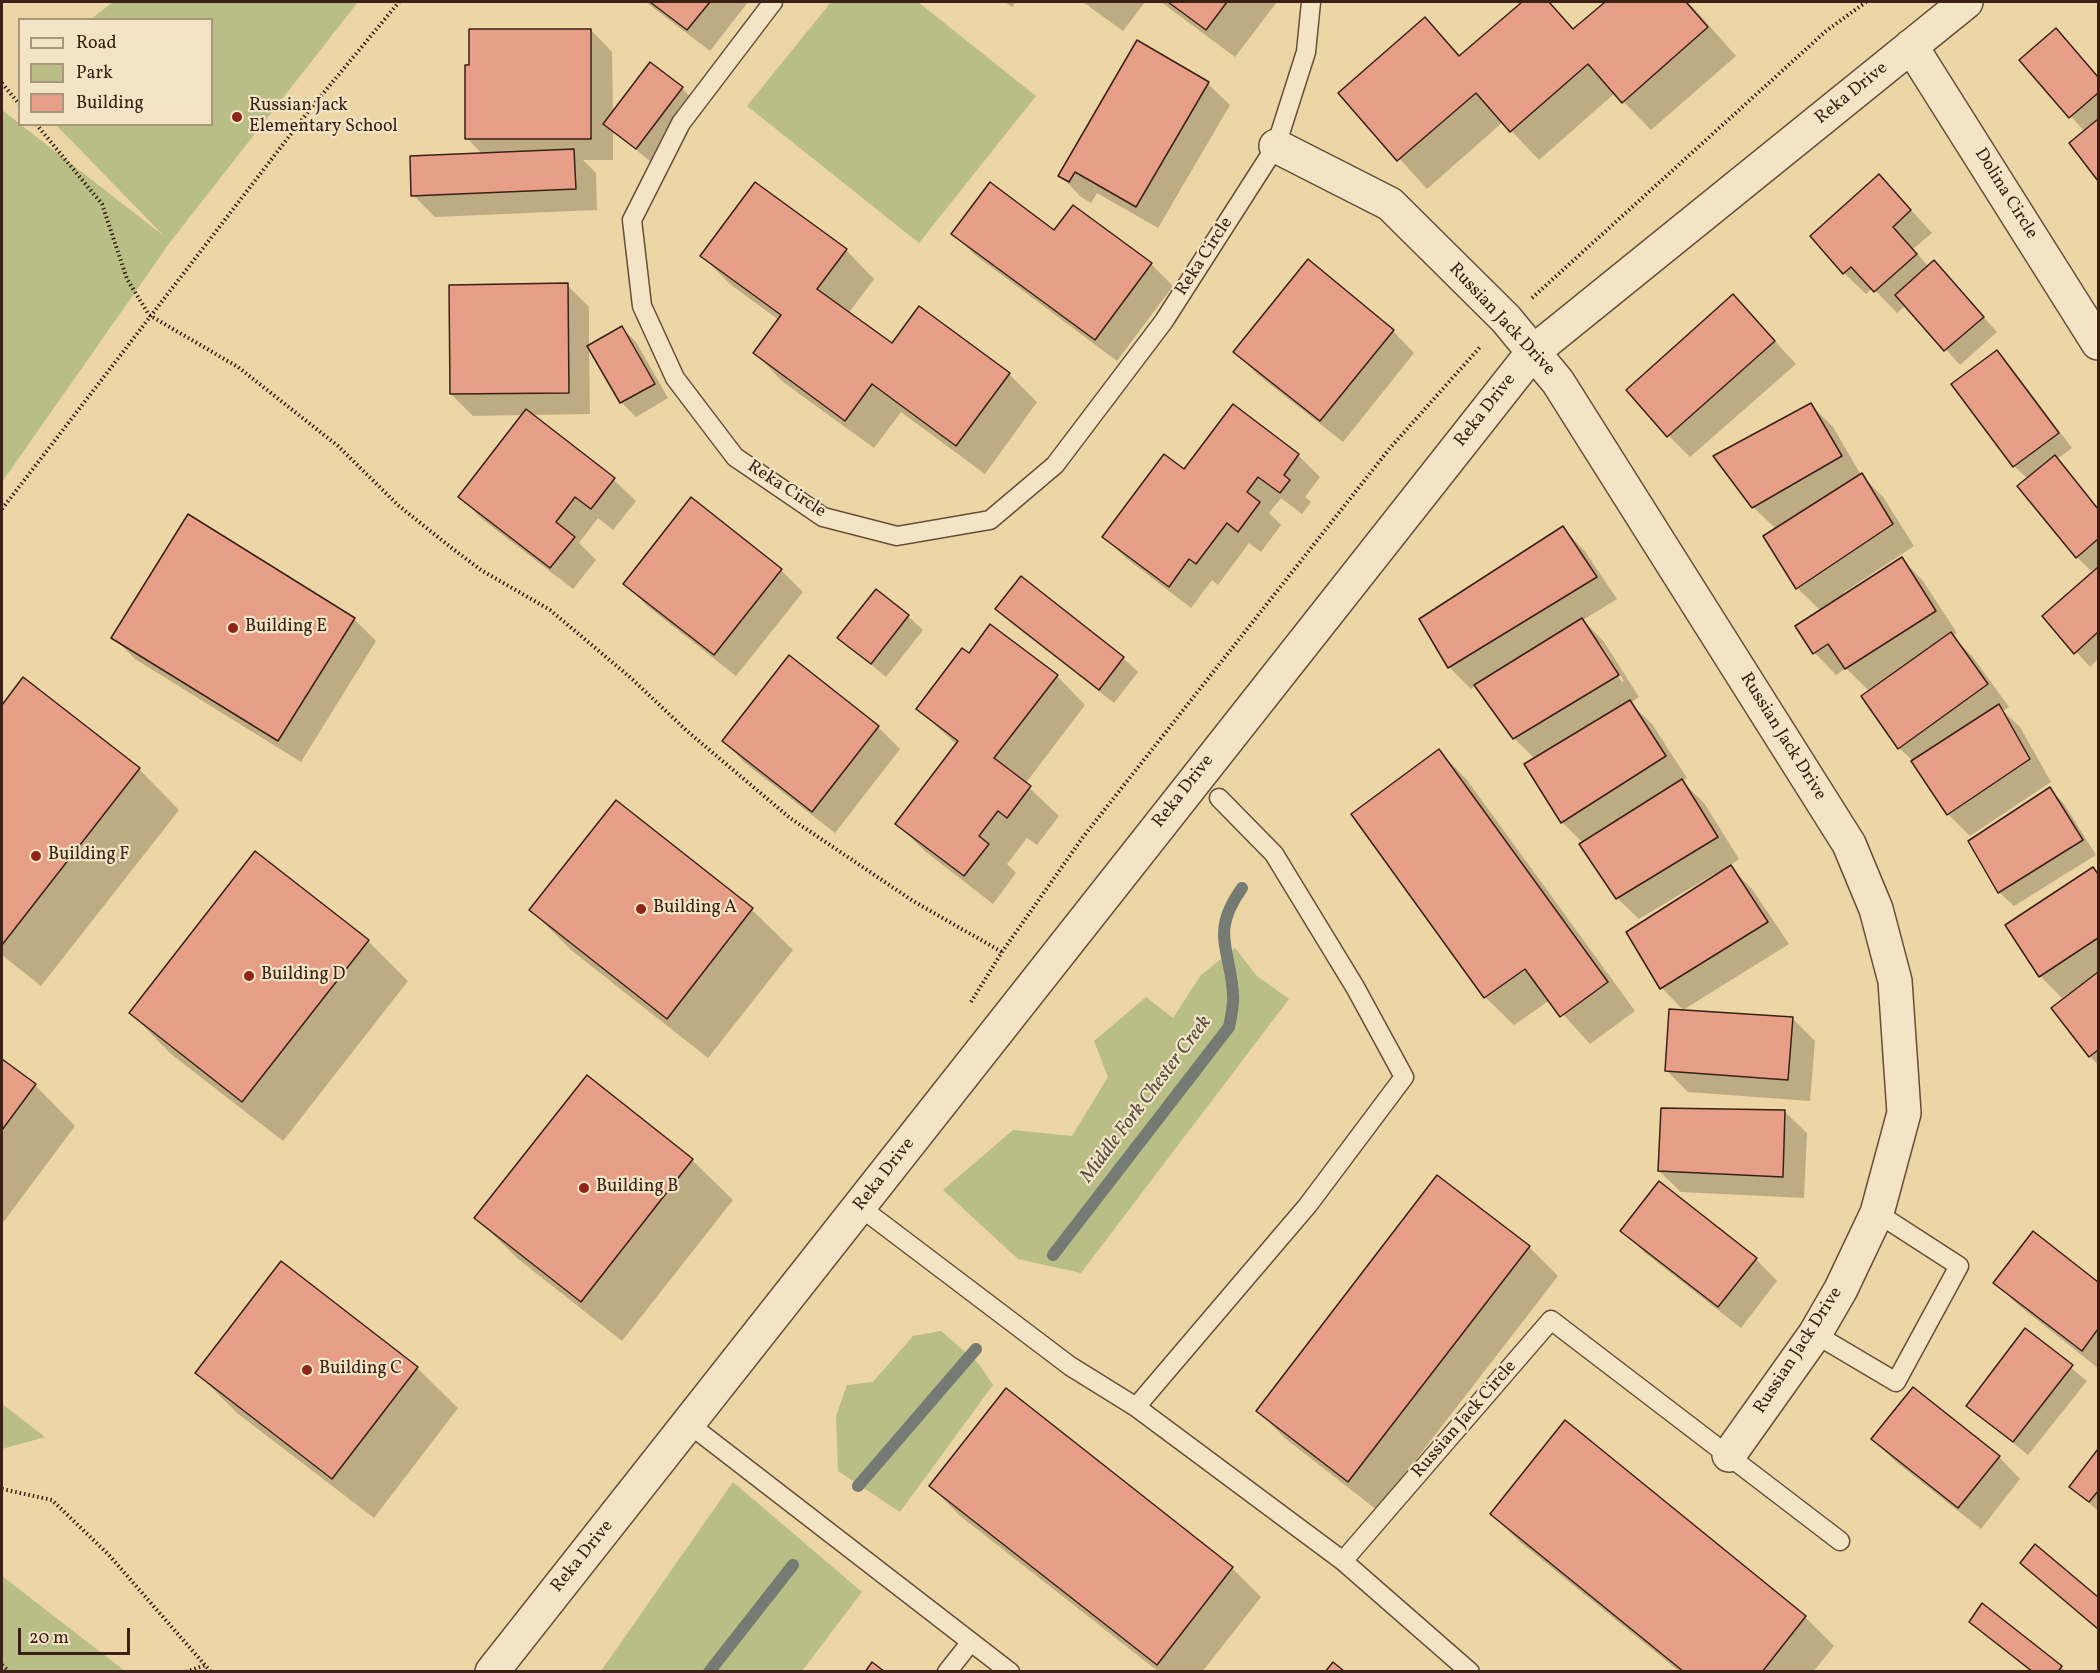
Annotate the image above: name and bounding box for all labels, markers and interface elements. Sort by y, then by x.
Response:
legend [18,18,213,126]
text: Road [76,31,117,56]
street label: Reka Drive [1811,58,1893,130]
text: Park [76,61,113,86]
text: Building [76,91,144,116]
place label: Russian Jack Elementary School [249,96,398,138]
marker: Russian Jack Elementary School [230,110,244,124]
street label: Dolina Circle [1969,145,2041,243]
street label: Reka Circle [1172,214,1238,300]
street label: Russian Jack Drive [1443,259,1559,381]
street label: Reka Drive [1451,370,1521,452]
street label: Reka Circle [743,457,829,523]
place label: Building E [245,617,327,639]
marker: Building E [226,621,240,635]
street label: Russian Jack Drive [1734,669,1830,805]
street label: Reka Drive [1149,751,1219,833]
place label: Building F [48,845,129,867]
marker: Building F [29,849,43,863]
place label: Building A [653,898,737,920]
marker: Building A [634,902,648,916]
place label: Building D [261,965,345,987]
marker: Building D [242,969,256,983]
water label: Middle Fork Chester Creek [1076,1012,1218,1188]
street label: Reka Drive [850,1134,920,1216]
place label: Building B [596,1177,678,1199]
marker: Building B [577,1181,591,1195]
street label: Russian Jack Drive [1750,1284,1848,1418]
street label: Russian Jack Circle [1408,1357,1522,1483]
place label: Building C [319,1359,402,1381]
marker: Building C [300,1363,314,1377]
street label: Reka Drive [547,1516,619,1598]
scale bar [21,1616,134,1654]
text: 20 m [29,1626,69,1651]

